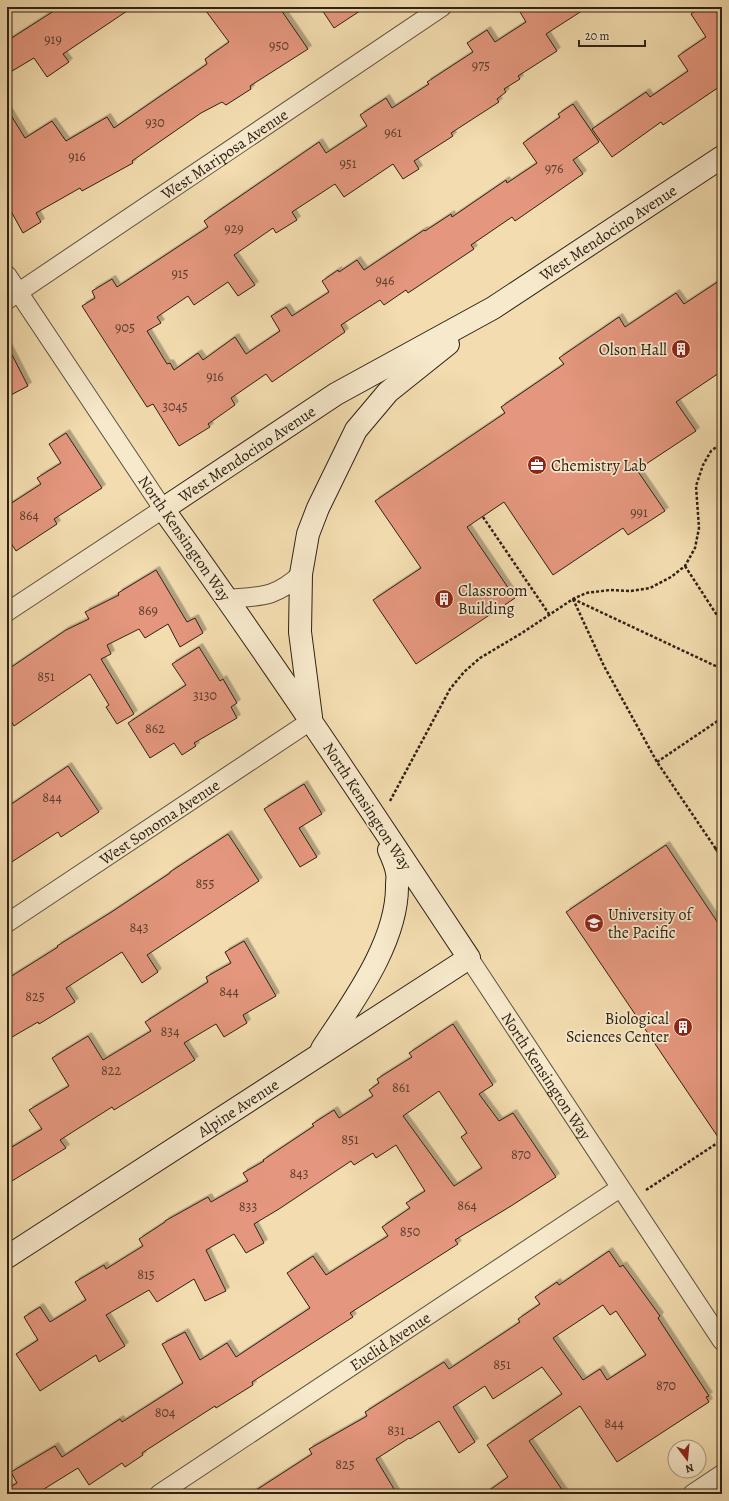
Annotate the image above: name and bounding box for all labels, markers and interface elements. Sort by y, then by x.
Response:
scale bar [579,22,645,48]
text: 20 m [585,28,609,44]
house number: 919 [44,30,62,49]
house number: 950 [269,36,289,55]
house number: 975 [472,56,490,75]
street label: West Mariposa Avenue [156,104,293,206]
house number: 930 [145,113,165,132]
house number: 961 [384,123,402,142]
house number: 916 [68,147,86,166]
house number: 951 [339,154,357,173]
house number: 976 [545,159,563,178]
street label: West Mendocino Avenue [535,180,681,287]
house number: 929 [224,219,244,238]
house number: 915 [171,264,189,283]
house number: 946 [375,271,395,290]
house number: 905 [115,318,135,337]
building icon: Olson Hall [670,338,692,360]
place label: Olson Hall [599,339,667,361]
house number: 916 [206,367,224,386]
house number: 3045 [162,397,188,416]
street label: West Mendocino Avenue [173,401,320,508]
office icon: Chemistry Lab [526,454,548,476]
place label: Chemistry Lab [551,455,647,477]
street label: North Kensington Way [133,471,236,606]
house number: 991 [630,503,648,522]
house number: 864 [19,506,39,525]
place label: Classroom Building [458,580,527,620]
building icon: Classroom Building [433,588,455,610]
house number: 869 [138,601,158,620]
house number: 851 [37,667,55,686]
house number: 3130 [193,686,217,705]
house number: 862 [145,719,165,738]
street label: North Kensington Way [317,738,417,876]
street label: West Sonoma Avenue [95,774,224,871]
house number: 844 [42,788,62,807]
house number: 855 [196,874,214,893]
place label: University of the Pacific [608,904,695,944]
school or university icon: University of the Pacific [583,912,605,934]
house number: 843 [130,918,149,937]
house number: 844 [219,982,239,1001]
house number: 825 [25,987,45,1006]
street label: North Kensington Way [496,1008,597,1145]
place label: Biological Sciences Center [566,1008,669,1048]
building icon: Biological Sciences Center [672,1016,694,1038]
house number: 834 [161,1022,179,1041]
house number: 822 [101,1061,121,1080]
street label: Alpine Avenue [193,1074,283,1143]
house number: 861 [392,1078,410,1097]
house number: 851 [341,1130,359,1149]
house number: 870 [511,1145,531,1164]
house number: 843 [290,1164,309,1183]
house number: 864 [457,1196,477,1215]
house number: 833 [239,1197,257,1216]
house number: 850 [400,1222,420,1241]
house number: 815 [137,1265,155,1284]
street label: Euclid Avenue [346,1307,435,1376]
house number: 851 [493,1355,511,1374]
house number: 870 [656,1376,676,1395]
house number: 804 [155,1403,175,1422]
house number: 844 [604,1414,624,1433]
house number: 831 [387,1421,405,1440]
north arrow [667,1439,707,1479]
house number: 825 [335,1455,355,1474]
text: N [684,1460,696,1476]

